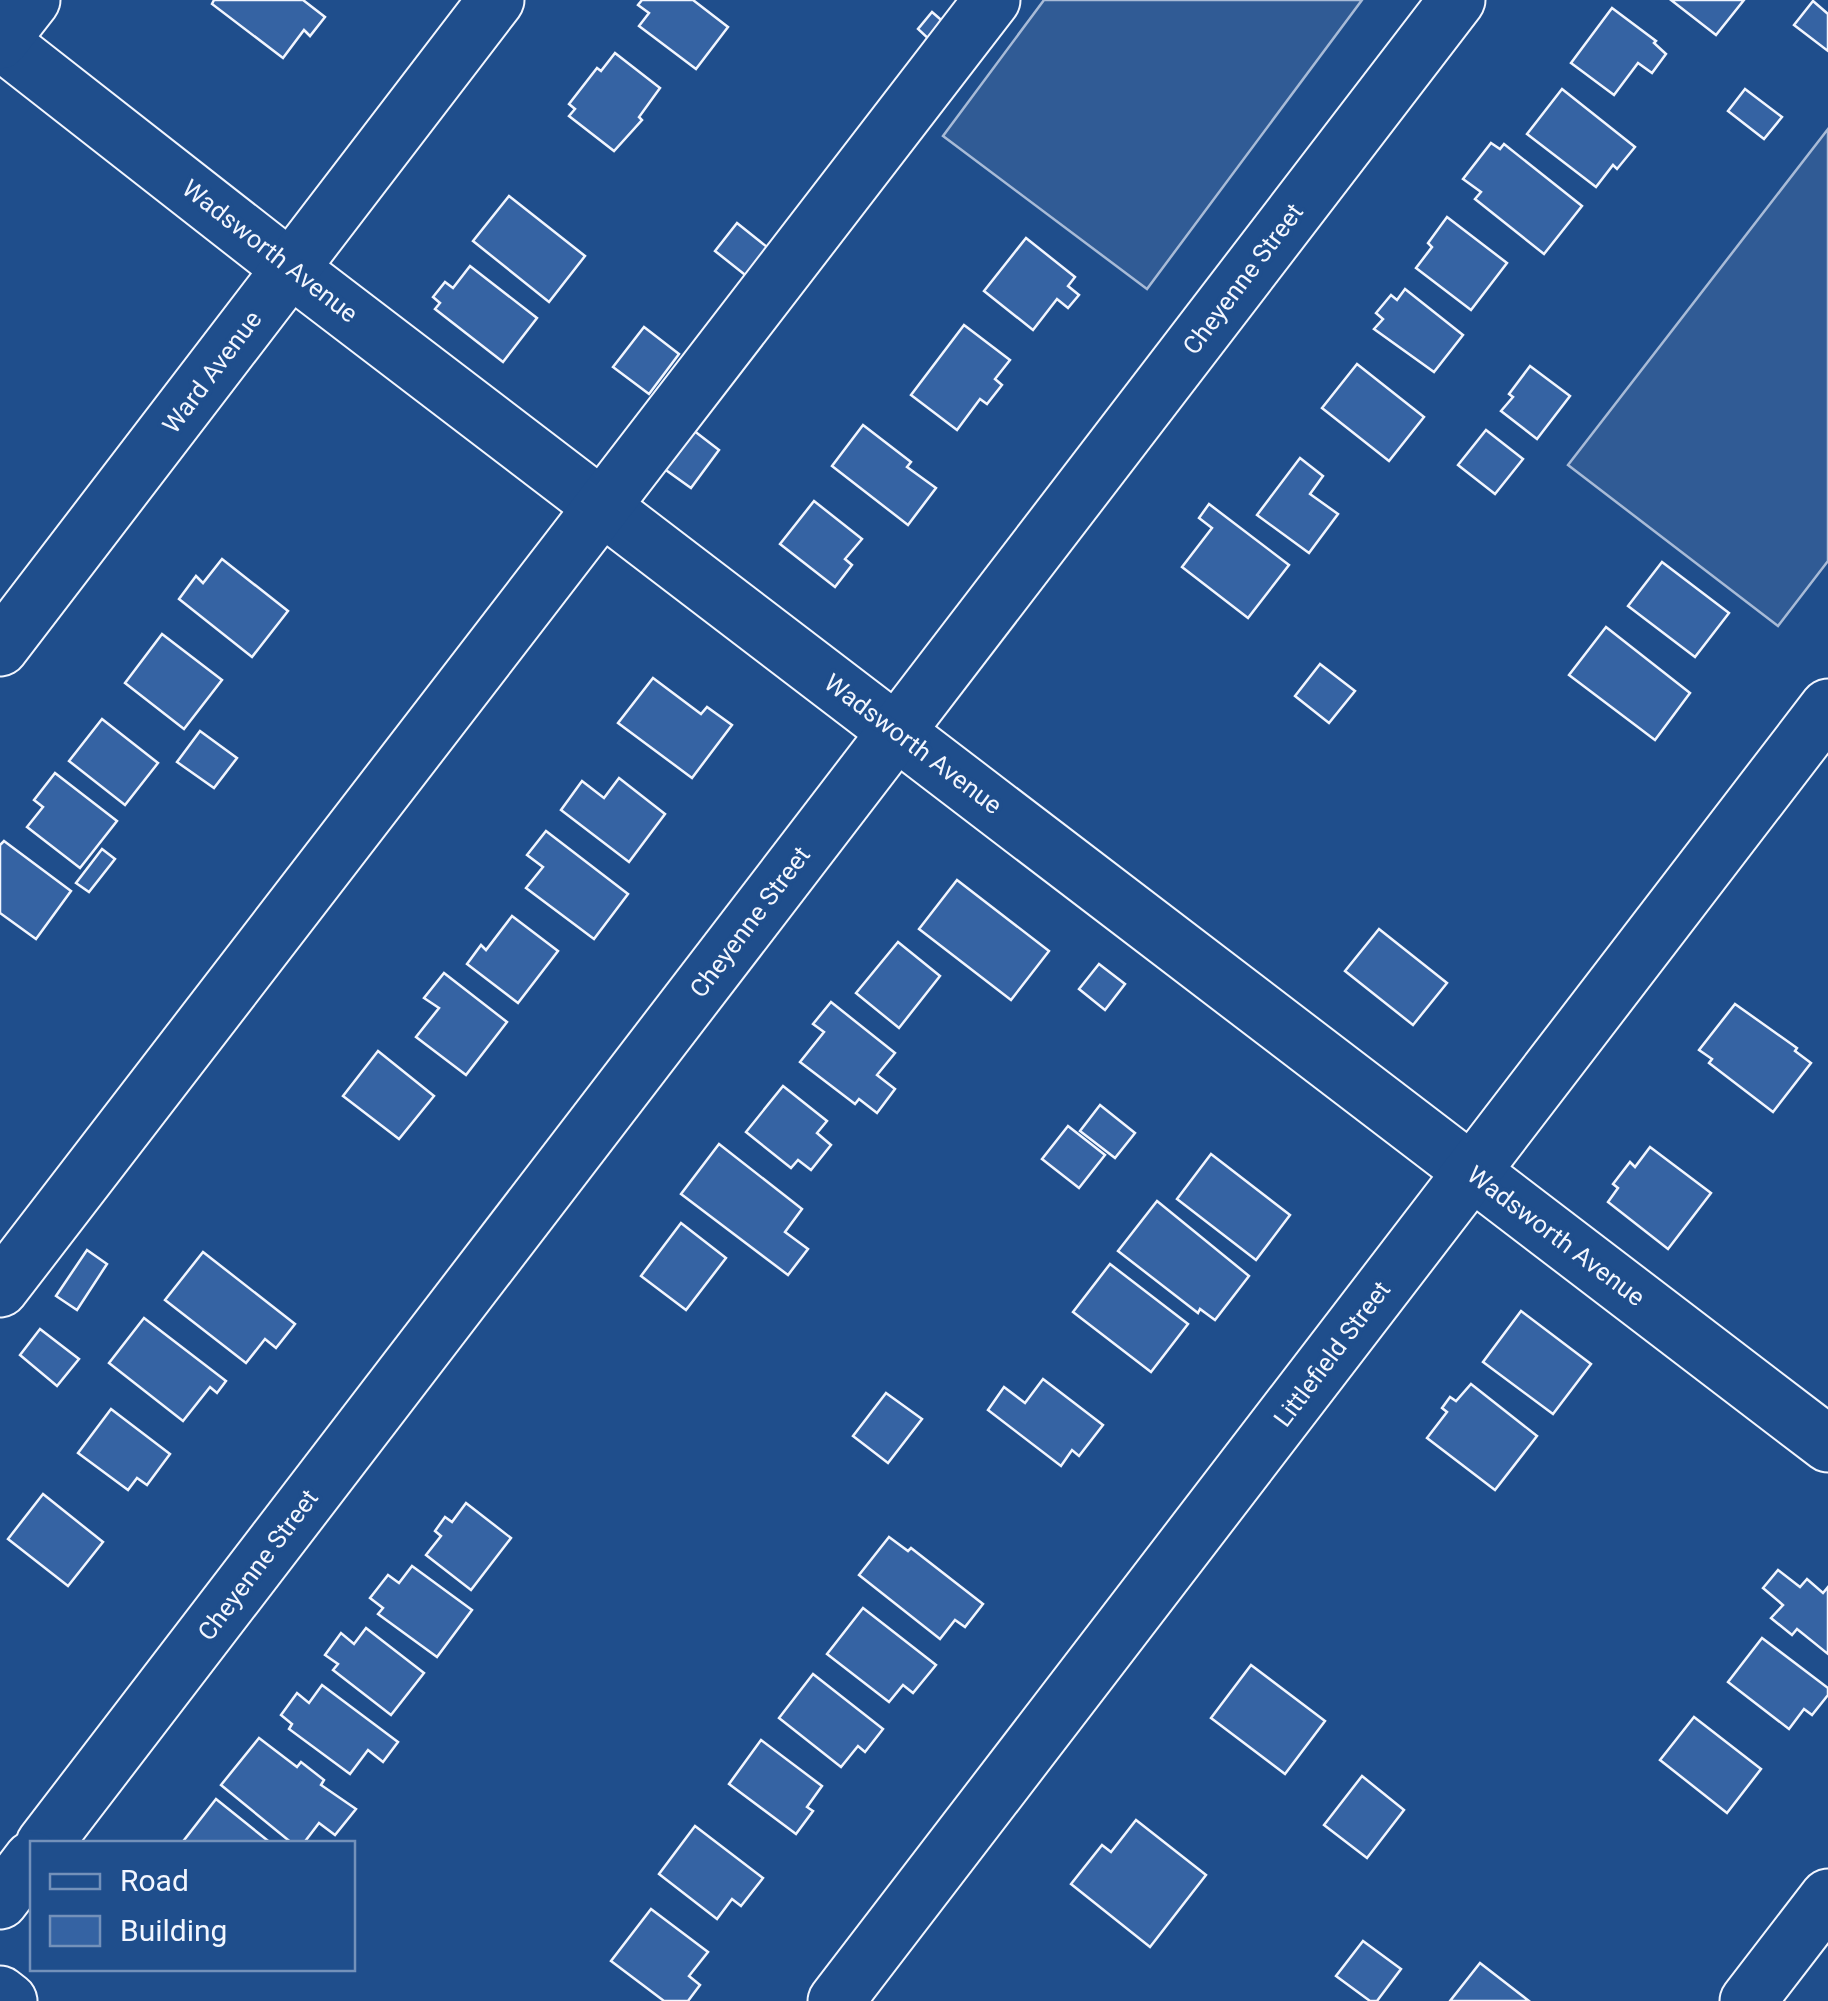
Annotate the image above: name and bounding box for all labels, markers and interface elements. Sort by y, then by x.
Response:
street label: Wadsworth Avenue [177,174,363,328]
street label: Cheyenne Street [1177,198,1309,360]
street label: Ward Avenue [157,305,267,439]
street label: Wadsworth Avenue [819,668,1007,820]
street label: Cheyenne Street [684,841,816,1003]
street label: Wadsworth Avenue [1462,1160,1650,1312]
street label: Littlefield Street [1268,1276,1396,1432]
street label: Cheyenne Street [192,1484,324,1646]
legend [30,1841,355,1971]
text: Road [120,1863,189,1898]
text: Building [120,1913,227,1948]

